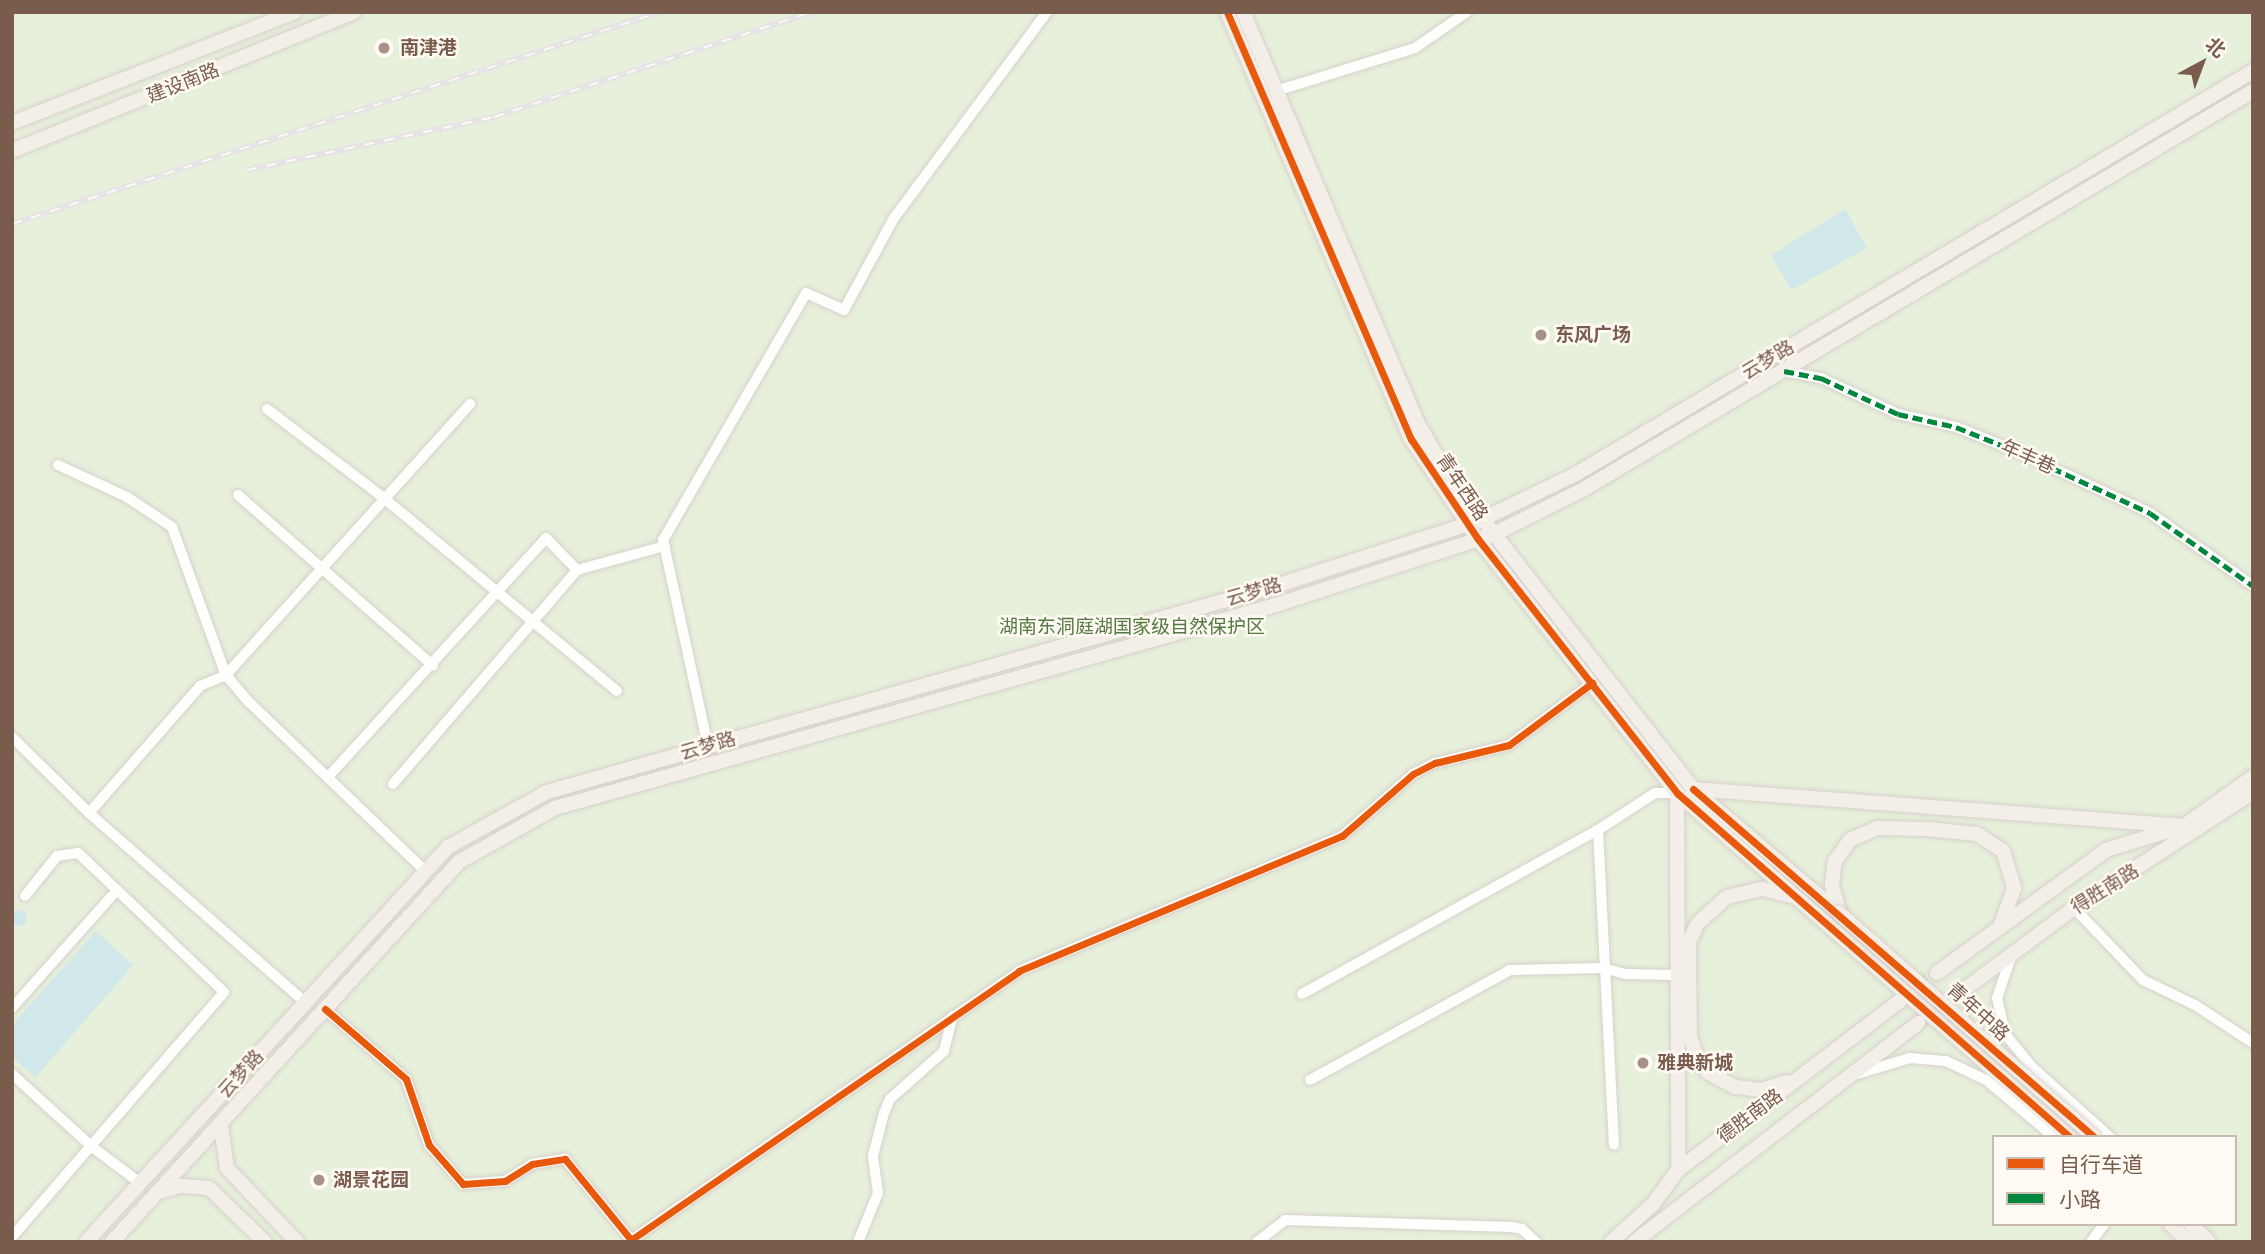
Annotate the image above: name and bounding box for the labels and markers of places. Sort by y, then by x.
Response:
place label: 南津港 [400,37,457,59]
marker: 南津港 [374,38,394,58]
place label: 东风广场 [1555,324,1631,346]
marker: 东风广场 [1533,327,1549,343]
place label: 雅典新城 [1657,1052,1733,1074]
marker: 雅典新城 [1635,1055,1651,1071]
place label: 湖景花园 [333,1169,409,1191]
marker: 湖景花园 [311,1172,327,1188]

